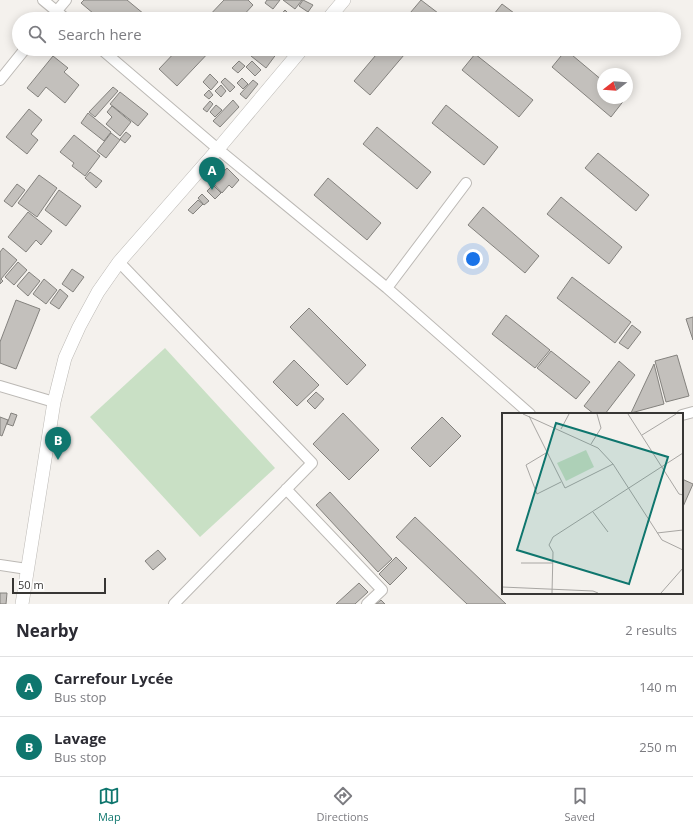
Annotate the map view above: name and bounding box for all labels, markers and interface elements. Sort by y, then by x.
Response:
search box [12,12,681,56]
icon: search [26,23,48,45]
text: Search here [58,24,142,44]
north arrow [597,68,633,104]
pin: A [199,157,225,190]
your location [463,249,483,269]
inset map [502,413,683,594]
pin: B [45,427,71,460]
scale bar [12,576,106,595]
text: 50 m [18,577,44,592]
text: Nearby [16,619,78,642]
text: 2 results [625,621,677,639]
text: Carrefour Lycée [54,668,173,688]
text: A [25,678,33,696]
text: 140 m [639,678,677,696]
text: Bus stop [54,688,107,706]
text: Lavage [54,728,106,748]
text: B [25,738,33,756]
text: 250 m [639,738,677,756]
text: Bus stop [54,748,107,766]
tab: Map [98,785,121,824]
tab: Directions [317,785,369,824]
tab: Saved [564,785,595,824]

